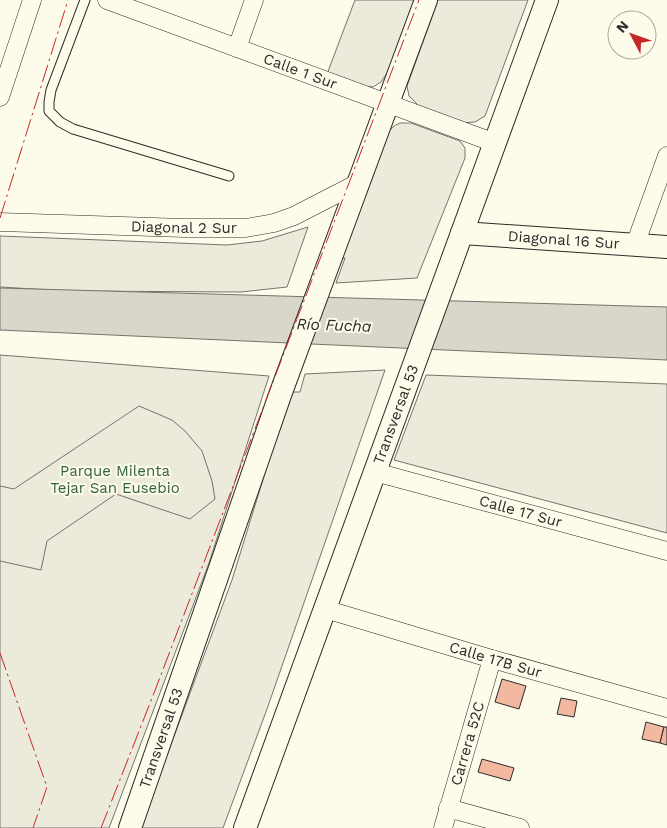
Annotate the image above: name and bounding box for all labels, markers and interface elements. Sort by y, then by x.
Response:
north arrow [607,10,657,60]
text: N [613,17,632,36]
street label: Calle 1 Sur [261,49,340,93]
street label: Diagonal 2 Sur [131,217,237,237]
street label: Diagonal 16 Sur [507,227,620,253]
water label: Río Fucha [296,314,372,336]
street label: Transversal 53 [369,362,422,467]
park label: Parque Milenta Tejar San Eusebio [50,462,180,497]
street label: Calle 17 Sur [477,492,564,531]
street label: Calle 17B Sur [447,638,544,682]
street label: Transversal 53 [135,686,187,791]
street label: Carrera 52C [447,699,488,788]

